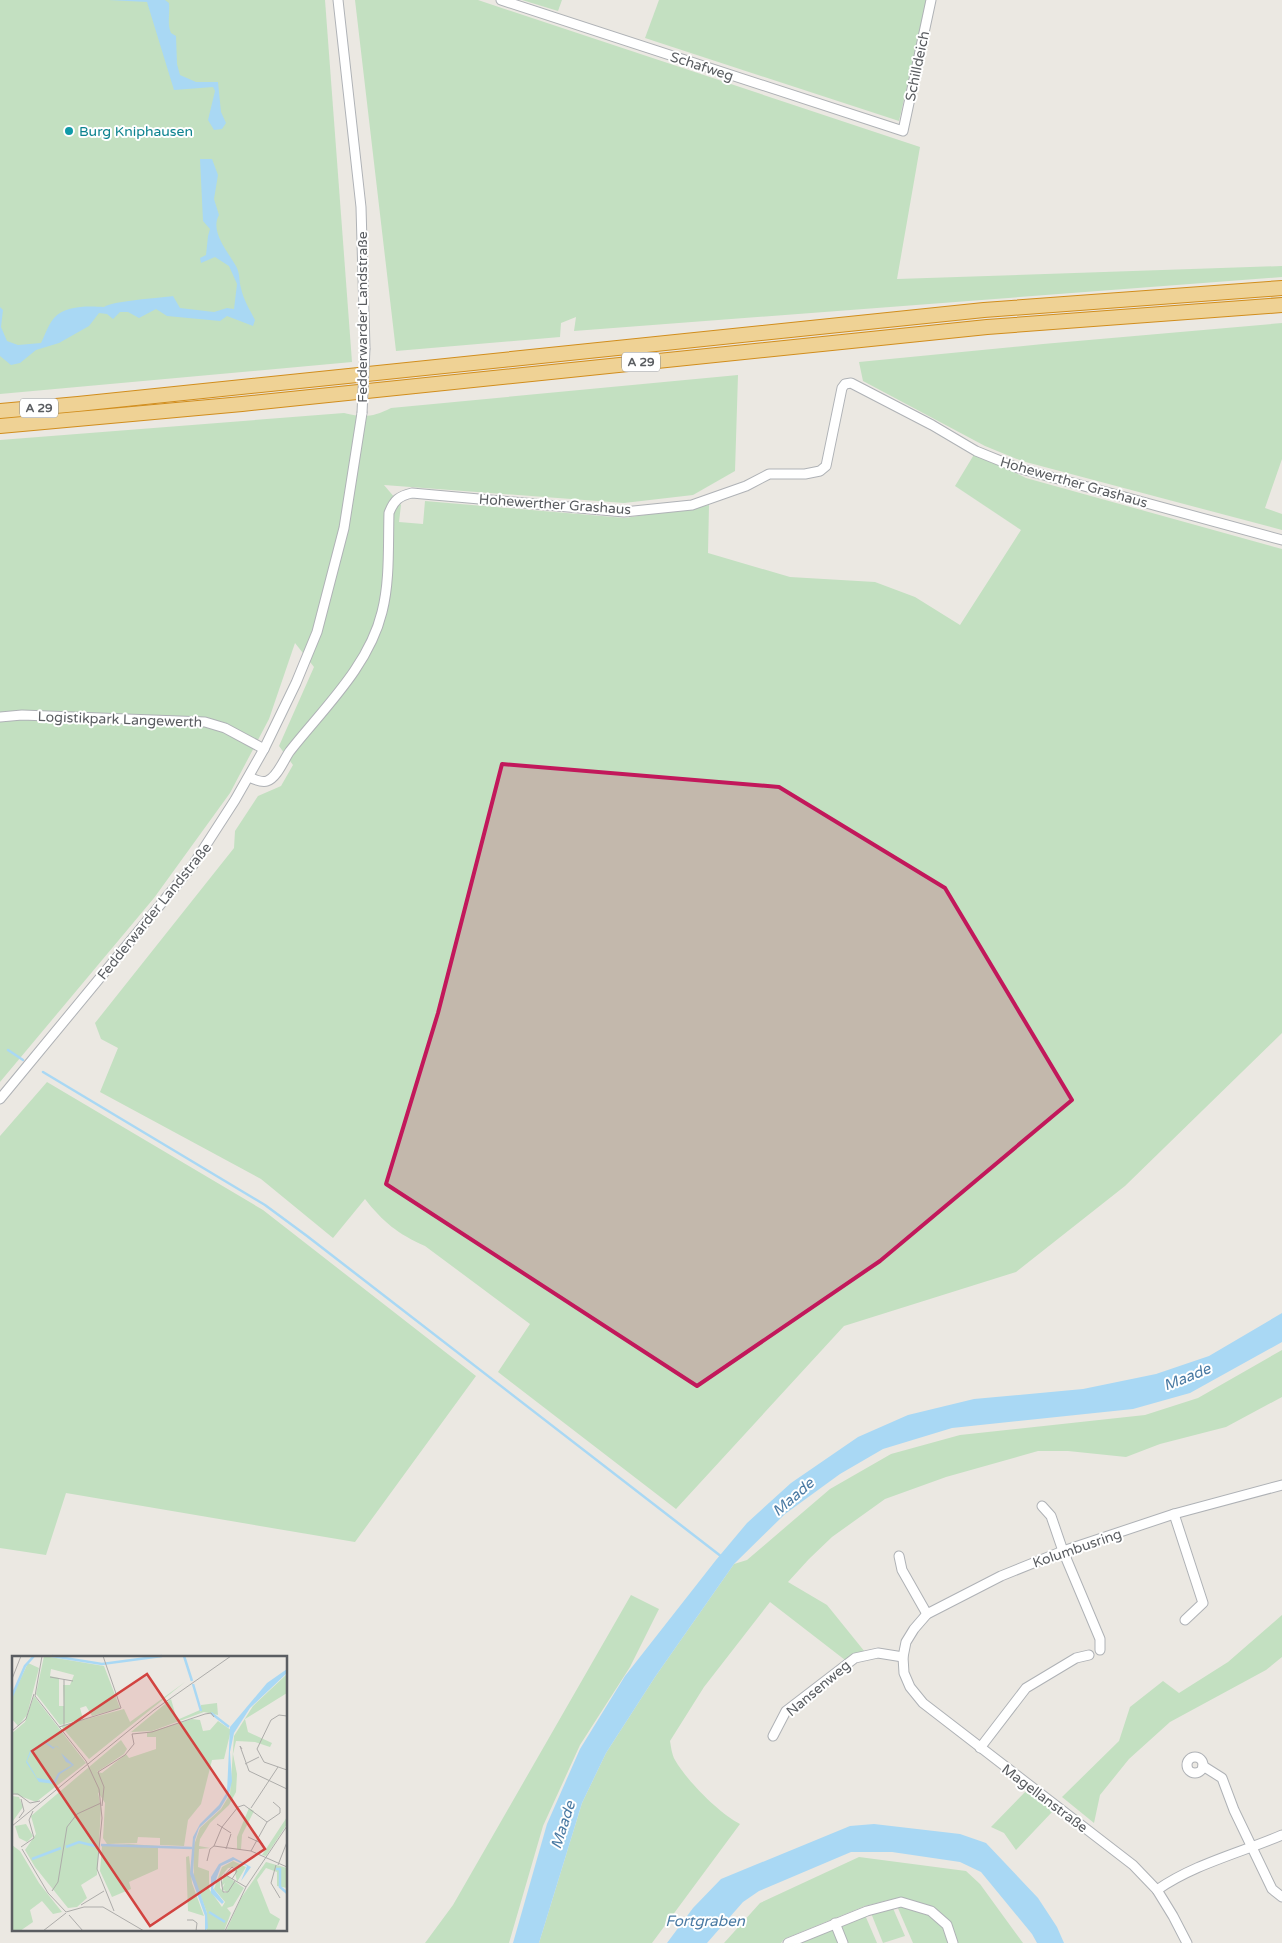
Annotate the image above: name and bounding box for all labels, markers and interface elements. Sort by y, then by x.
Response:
street label: Schilldeich [902,29,933,103]
street label: Schafweg [668,48,736,85]
place label: Burg Kniphausen [79,123,193,140]
marker: Burg Kniphausen [63,125,75,137]
street label: Fedderwarder Landstraße [354,231,371,403]
road number: A 29 [622,352,660,372]
road number: A 29 [20,398,58,418]
street label: Hohewerther Grashaus [998,453,1150,512]
street label: Hohewerther Grashaus [478,491,632,518]
street label: Logistikpark Langewerth [37,708,203,731]
street label: Fedderwarder Landstraße [94,839,215,983]
water label: Maade [1161,1359,1215,1395]
water label: Maade [768,1473,819,1520]
street label: Kolumbusring [1030,1525,1124,1572]
inset map [12,1656,288,1930]
street label: Nansenweg [783,1657,854,1720]
street label: Magellanstraße [998,1761,1091,1836]
water label: Maade [547,1797,580,1851]
water label: Fortgraben [665,1912,746,1930]

